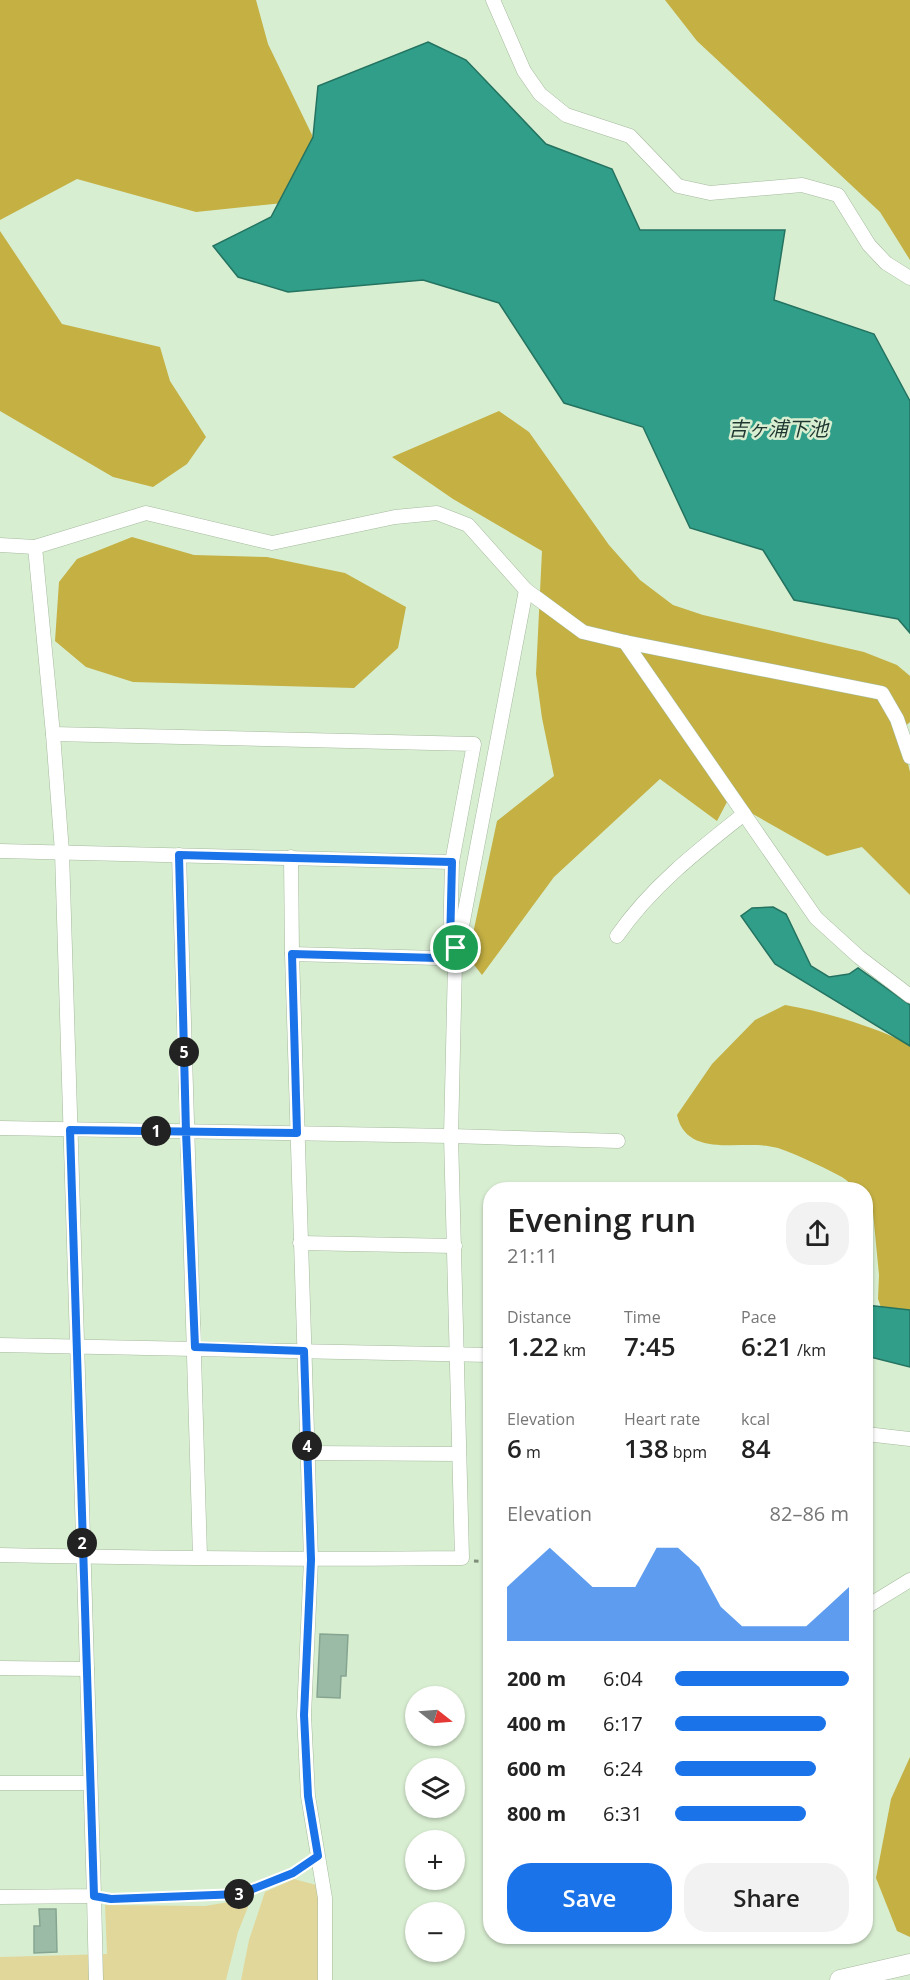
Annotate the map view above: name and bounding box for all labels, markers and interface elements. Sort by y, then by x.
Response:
water label: 吉ヶ浦下池 [728,415,830,442]
pin [430,922,481,973]
icon: arrive [439,931,472,964]
pin: 5 [169,1037,199,1067]
text: 5 [179,1041,189,1063]
pin: 1 [141,1116,171,1146]
text: 1 [151,1120,161,1142]
text: Evening run [507,1197,696,1242]
button: share [786,1202,849,1265]
text: 21:11 [507,1242,558,1269]
text: Distance [507,1306,571,1328]
text: Time [624,1306,661,1328]
text: Pace [741,1306,776,1328]
text: 1.22 [507,1328,559,1364]
text: 7:45 [624,1328,676,1364]
text: 6:21 [741,1328,793,1364]
text: km [559,1339,586,1361]
text: /km [793,1339,826,1361]
text: Elevation [507,1408,575,1430]
text: Heart rate [624,1408,700,1430]
text: kcal [741,1408,770,1430]
text: 6 [507,1430,522,1466]
text: 138 [624,1430,669,1466]
text: 84 [741,1430,771,1466]
pin: 4 [292,1431,322,1461]
text: 4 [302,1435,312,1457]
text: m [522,1441,541,1463]
text: bpm [669,1441,707,1463]
text: Elevation [507,1500,592,1527]
text: 82–86 m [770,1500,849,1527]
pin: 2 [67,1528,97,1558]
text: 2 [77,1532,87,1554]
text: 200 m [507,1665,566,1692]
text: 6:04 [603,1665,643,1692]
north arrow [405,1686,465,1746]
map controls [405,1686,465,1962]
text: 400 m [507,1710,566,1737]
text: 6:17 [603,1710,643,1737]
text: 600 m [507,1755,566,1782]
text: 6:24 [603,1755,643,1782]
button: layers [405,1758,465,1818]
text: 800 m [507,1800,566,1827]
text: 6:31 [603,1800,643,1827]
button: + [405,1830,465,1890]
button: Save [507,1863,672,1932]
button: Share [684,1863,849,1932]
pin: 3 [224,1879,254,1909]
text: 3 [234,1883,244,1905]
button: − [405,1902,465,1962]

